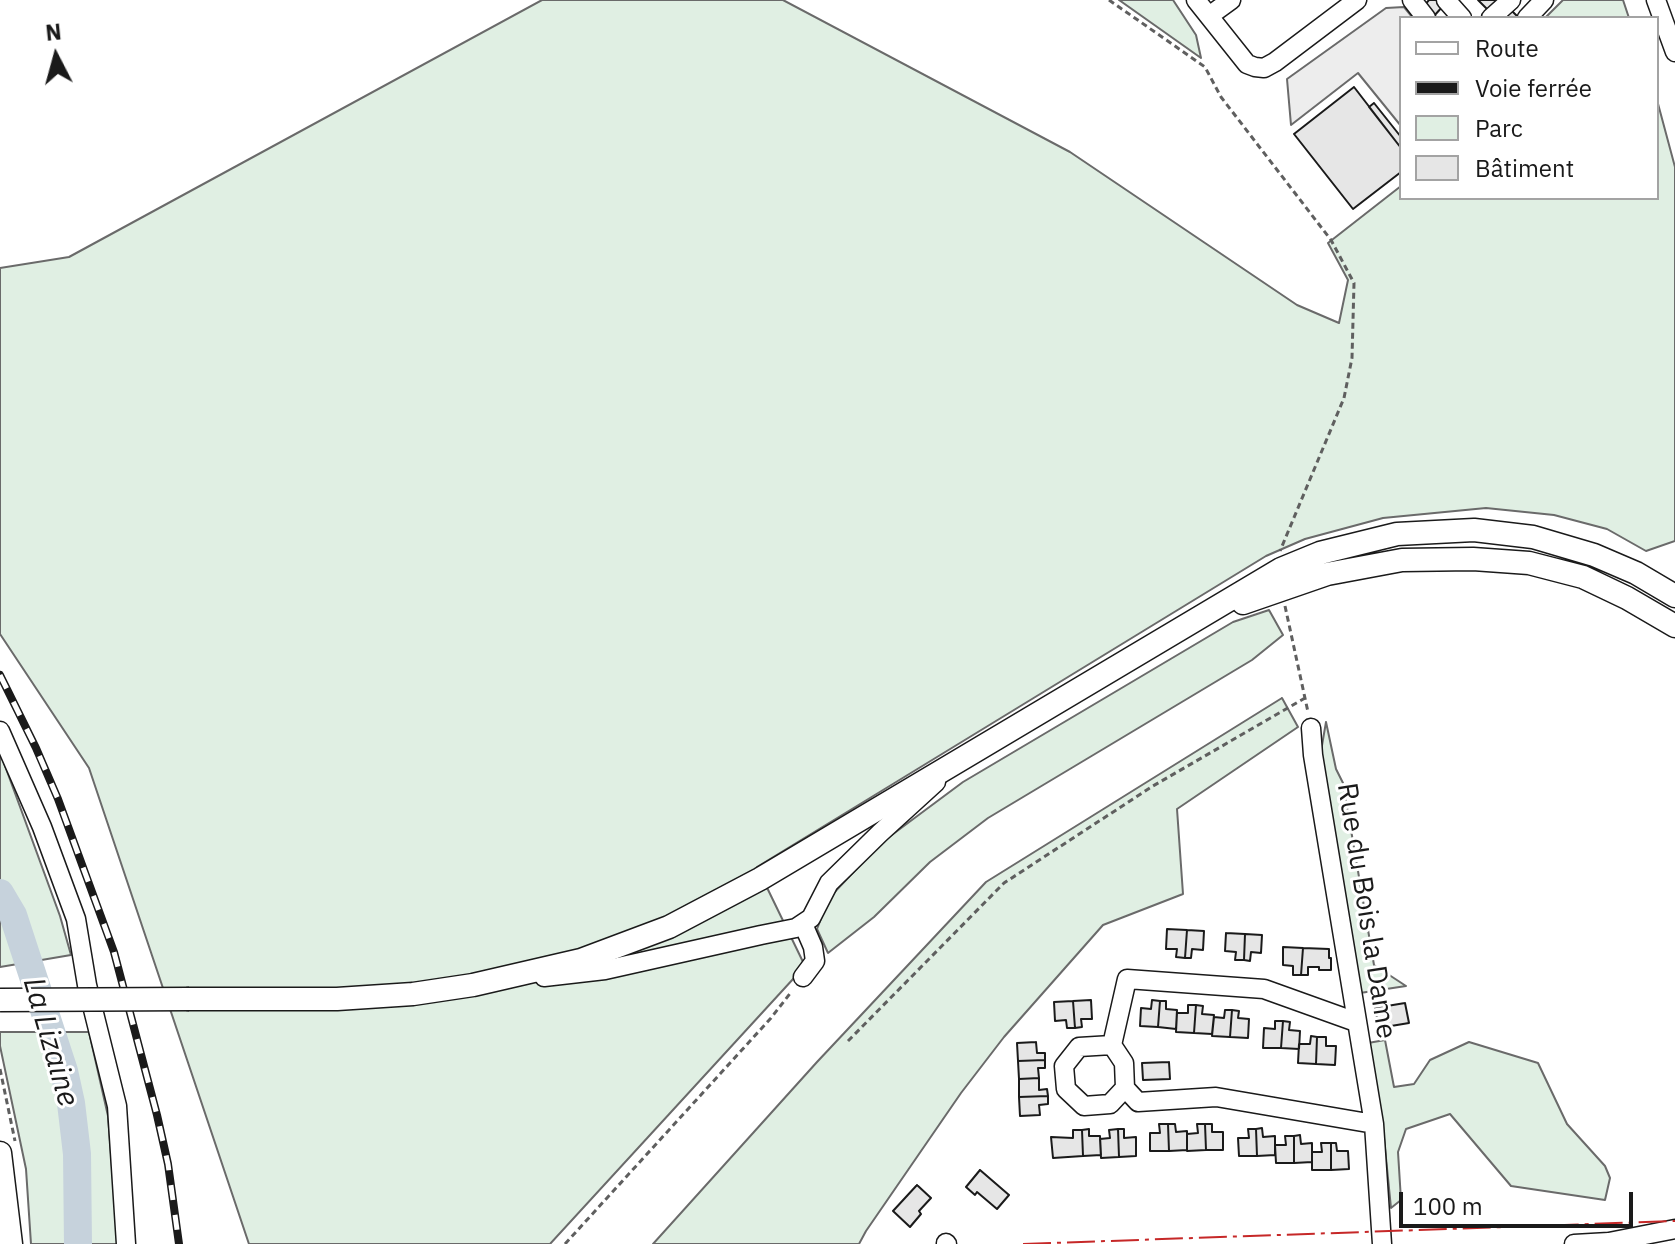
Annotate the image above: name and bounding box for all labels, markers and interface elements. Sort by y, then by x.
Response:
north arrow [16,16,96,96]
text: N [44,16,63,47]
legend [1399,16,1659,200]
text: Route [1475,32,1539,64]
text: Voie ferrée [1475,72,1592,104]
text: Parc [1475,112,1523,144]
text: Bâtiment [1475,152,1574,184]
street label: Rue du Bois la Dame [1329,781,1403,1041]
water label: La Lizaine [14,973,86,1111]
scale bar [1403,1176,1637,1226]
text: 100 m [1413,1190,1483,1222]

